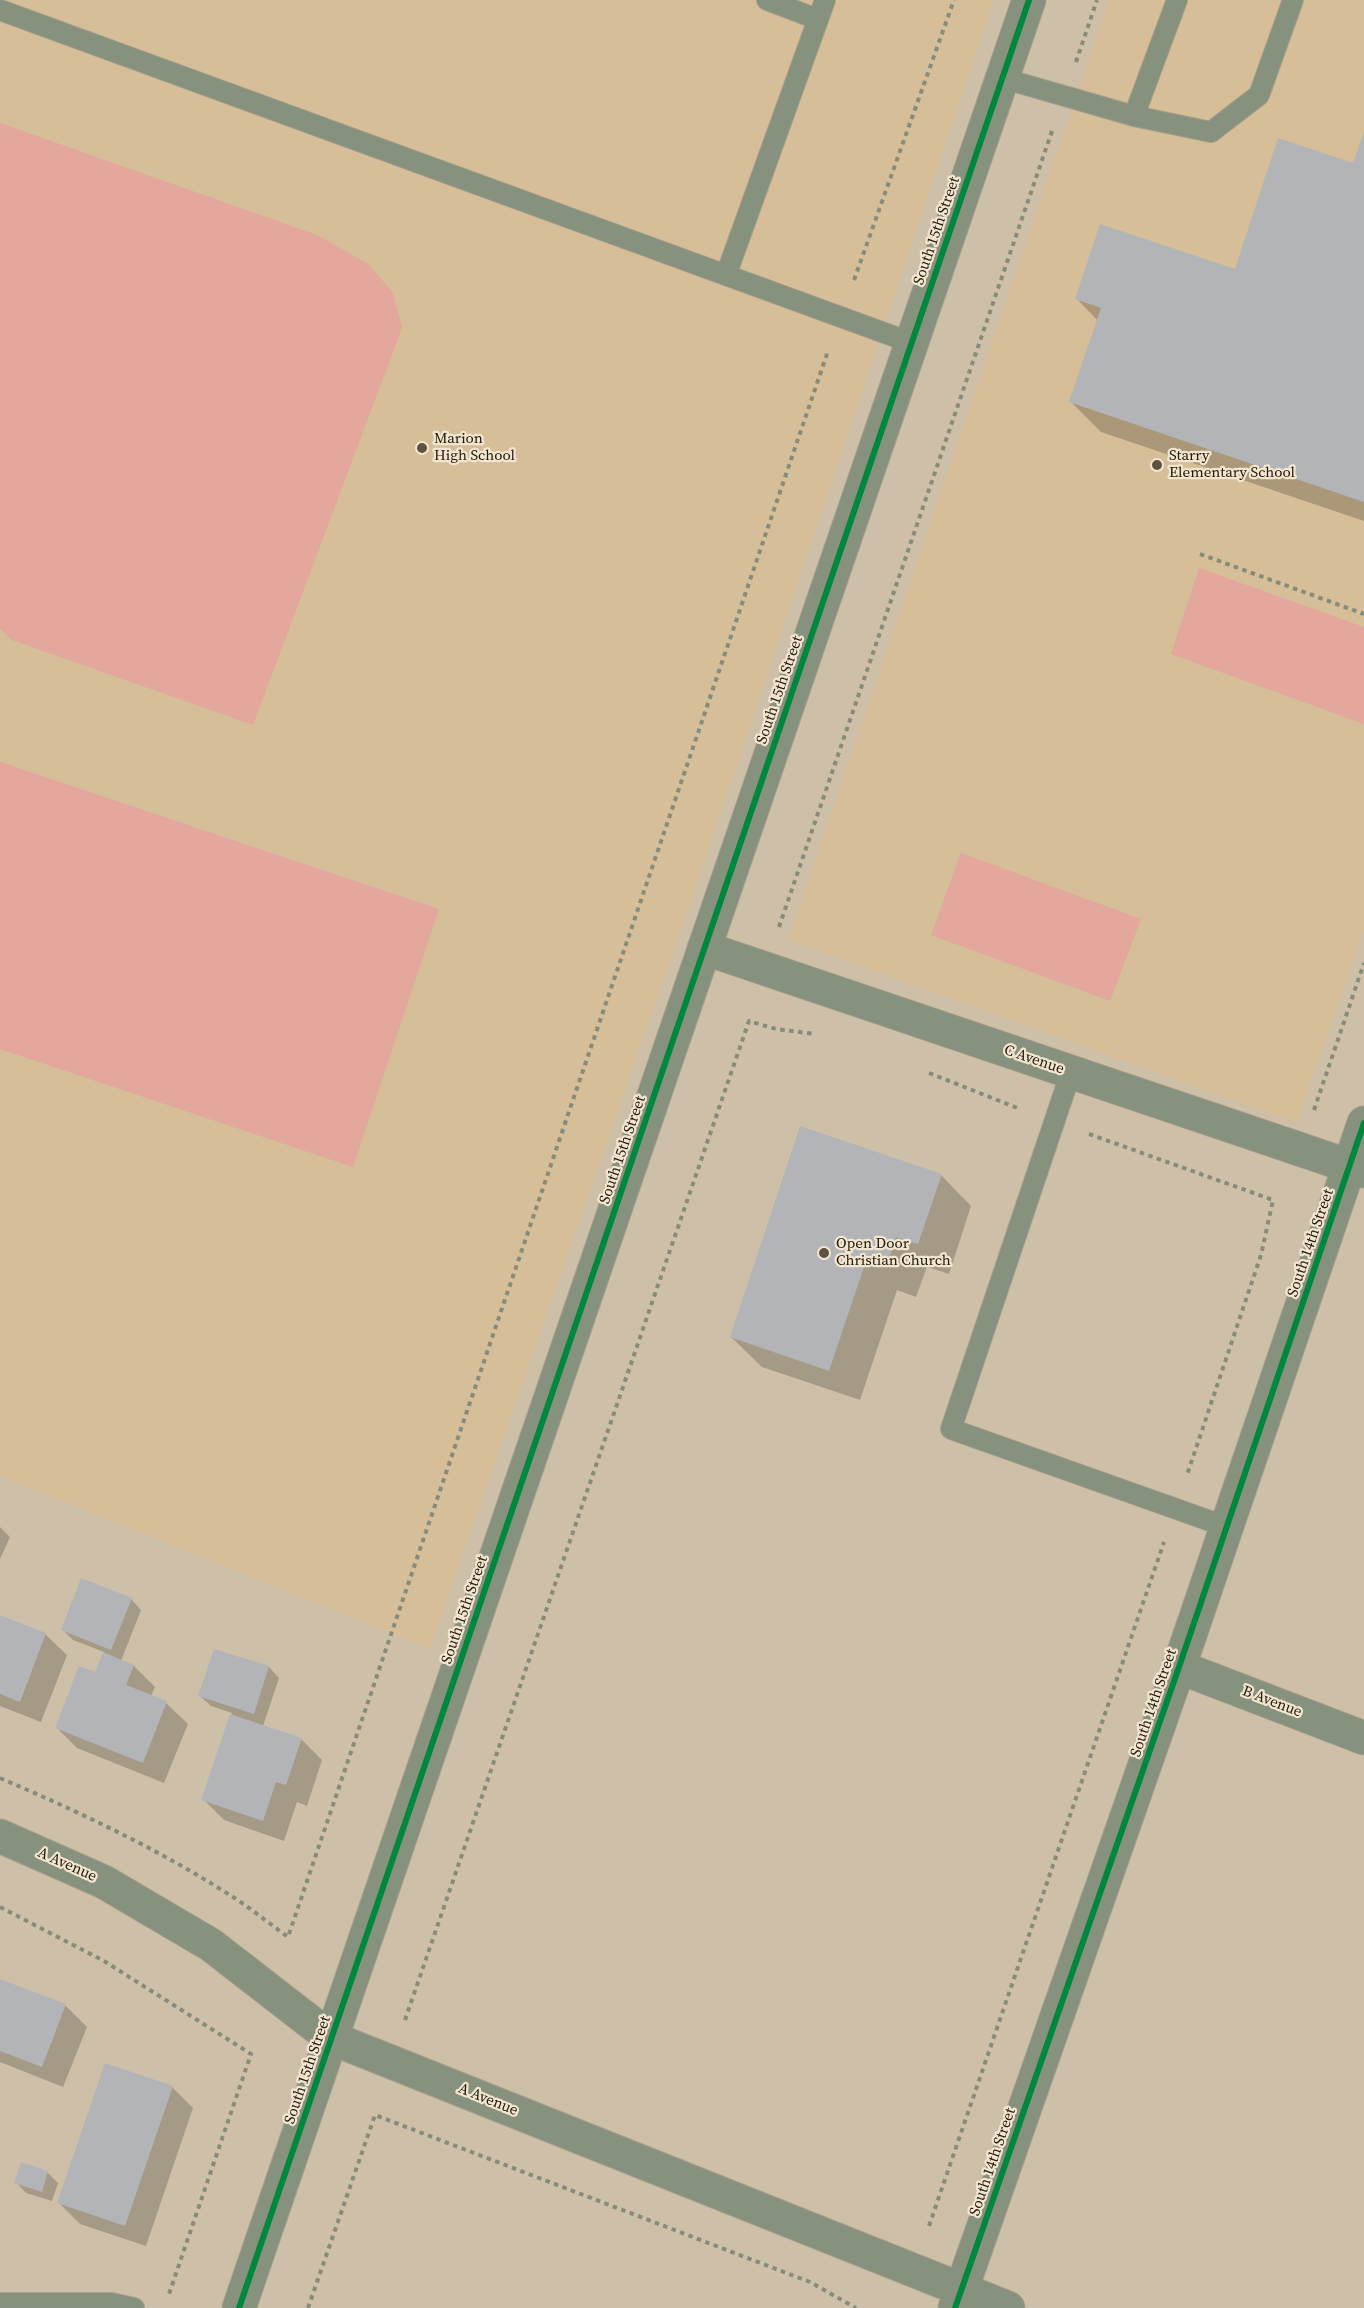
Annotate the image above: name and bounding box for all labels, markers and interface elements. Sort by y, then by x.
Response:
street label: South 15th Street [910,175,964,287]
place label: Marion High School [434,430,515,465]
marker: Marion High School [415,441,429,455]
place label: Starry Elementary School [1169,447,1295,482]
marker: Starry Elementary School [1150,458,1164,472]
street label: South 15th Street [753,634,807,746]
street label: C Avenue [1002,1041,1066,1079]
street label: South 15th Street [596,1094,650,1206]
street label: South 14th Street [1284,1187,1338,1299]
place label: Open Door Christian Church [836,1235,951,1270]
marker: Open Door Christian Church [817,1246,831,1260]
street label: South 15th Street [438,1554,492,1666]
street label: South 14th Street [1127,1647,1181,1759]
street label: B Avenue [1240,1682,1304,1722]
street label: A Avenue [35,1844,99,1886]
street label: South 15th Street [281,2014,335,2126]
street label: A Avenue [456,2080,520,2120]
street label: South 14th Street [966,2106,1020,2218]

